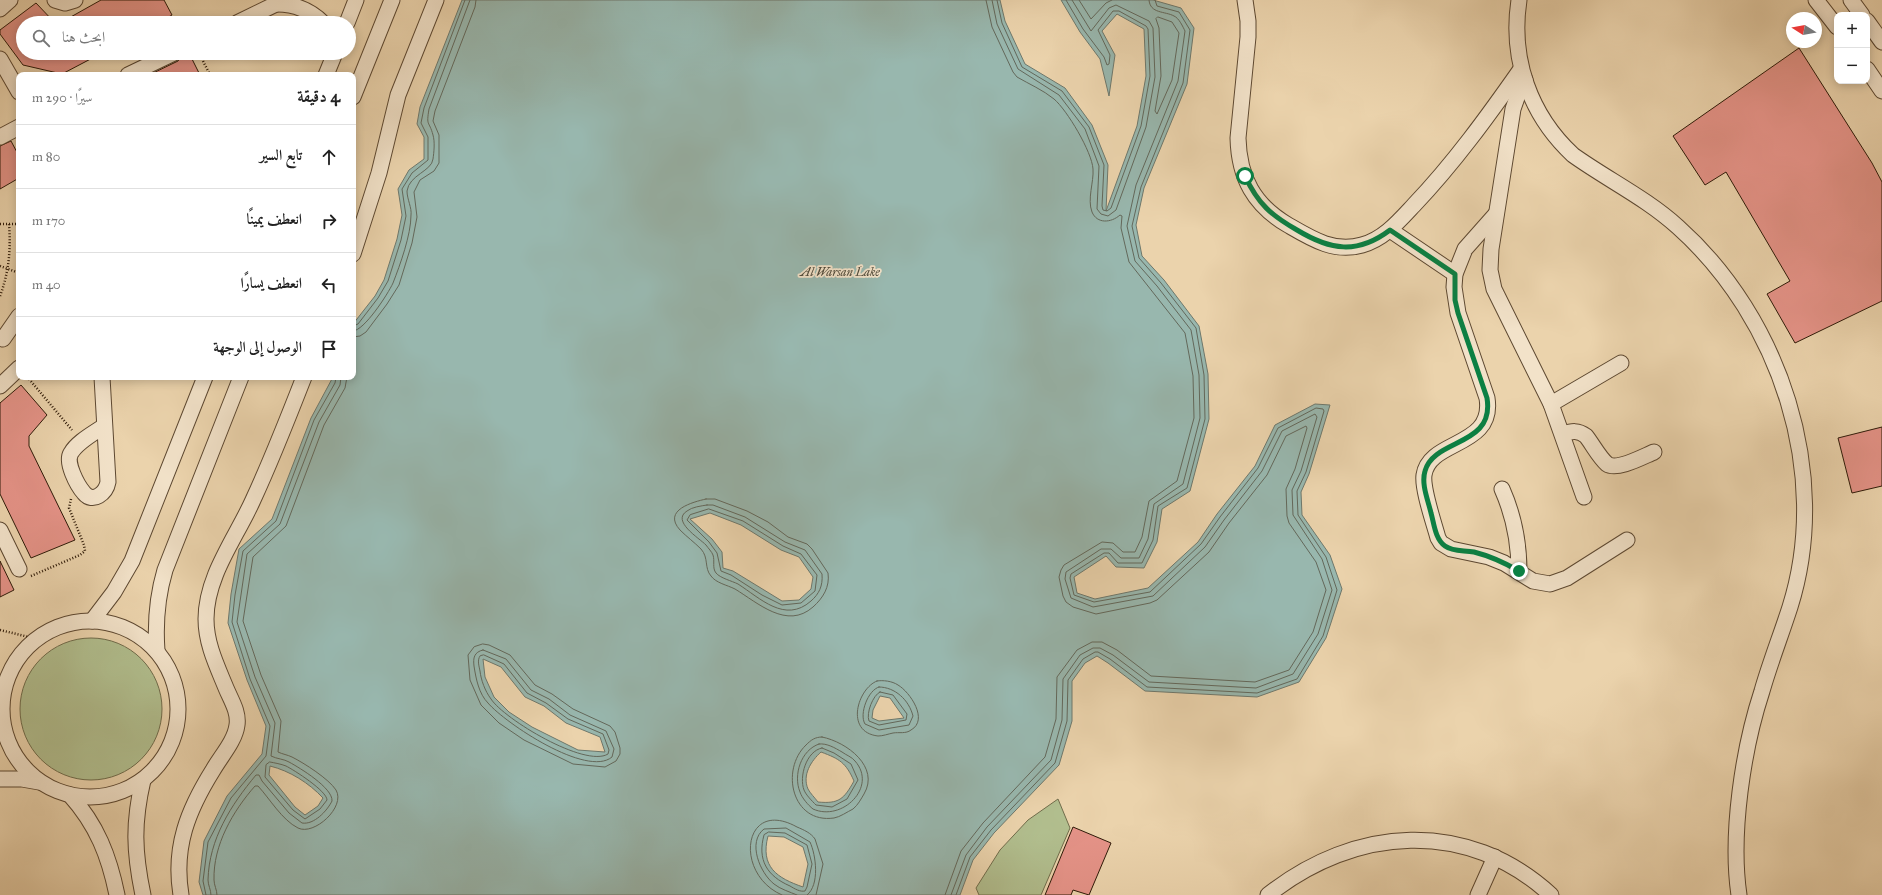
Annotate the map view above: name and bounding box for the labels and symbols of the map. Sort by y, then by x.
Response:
north arrow [1786,12,1822,48]
route start [1236,167,1254,185]
water label: Al Warsan Lake [798,265,880,279]
route end [1510,562,1528,580]

